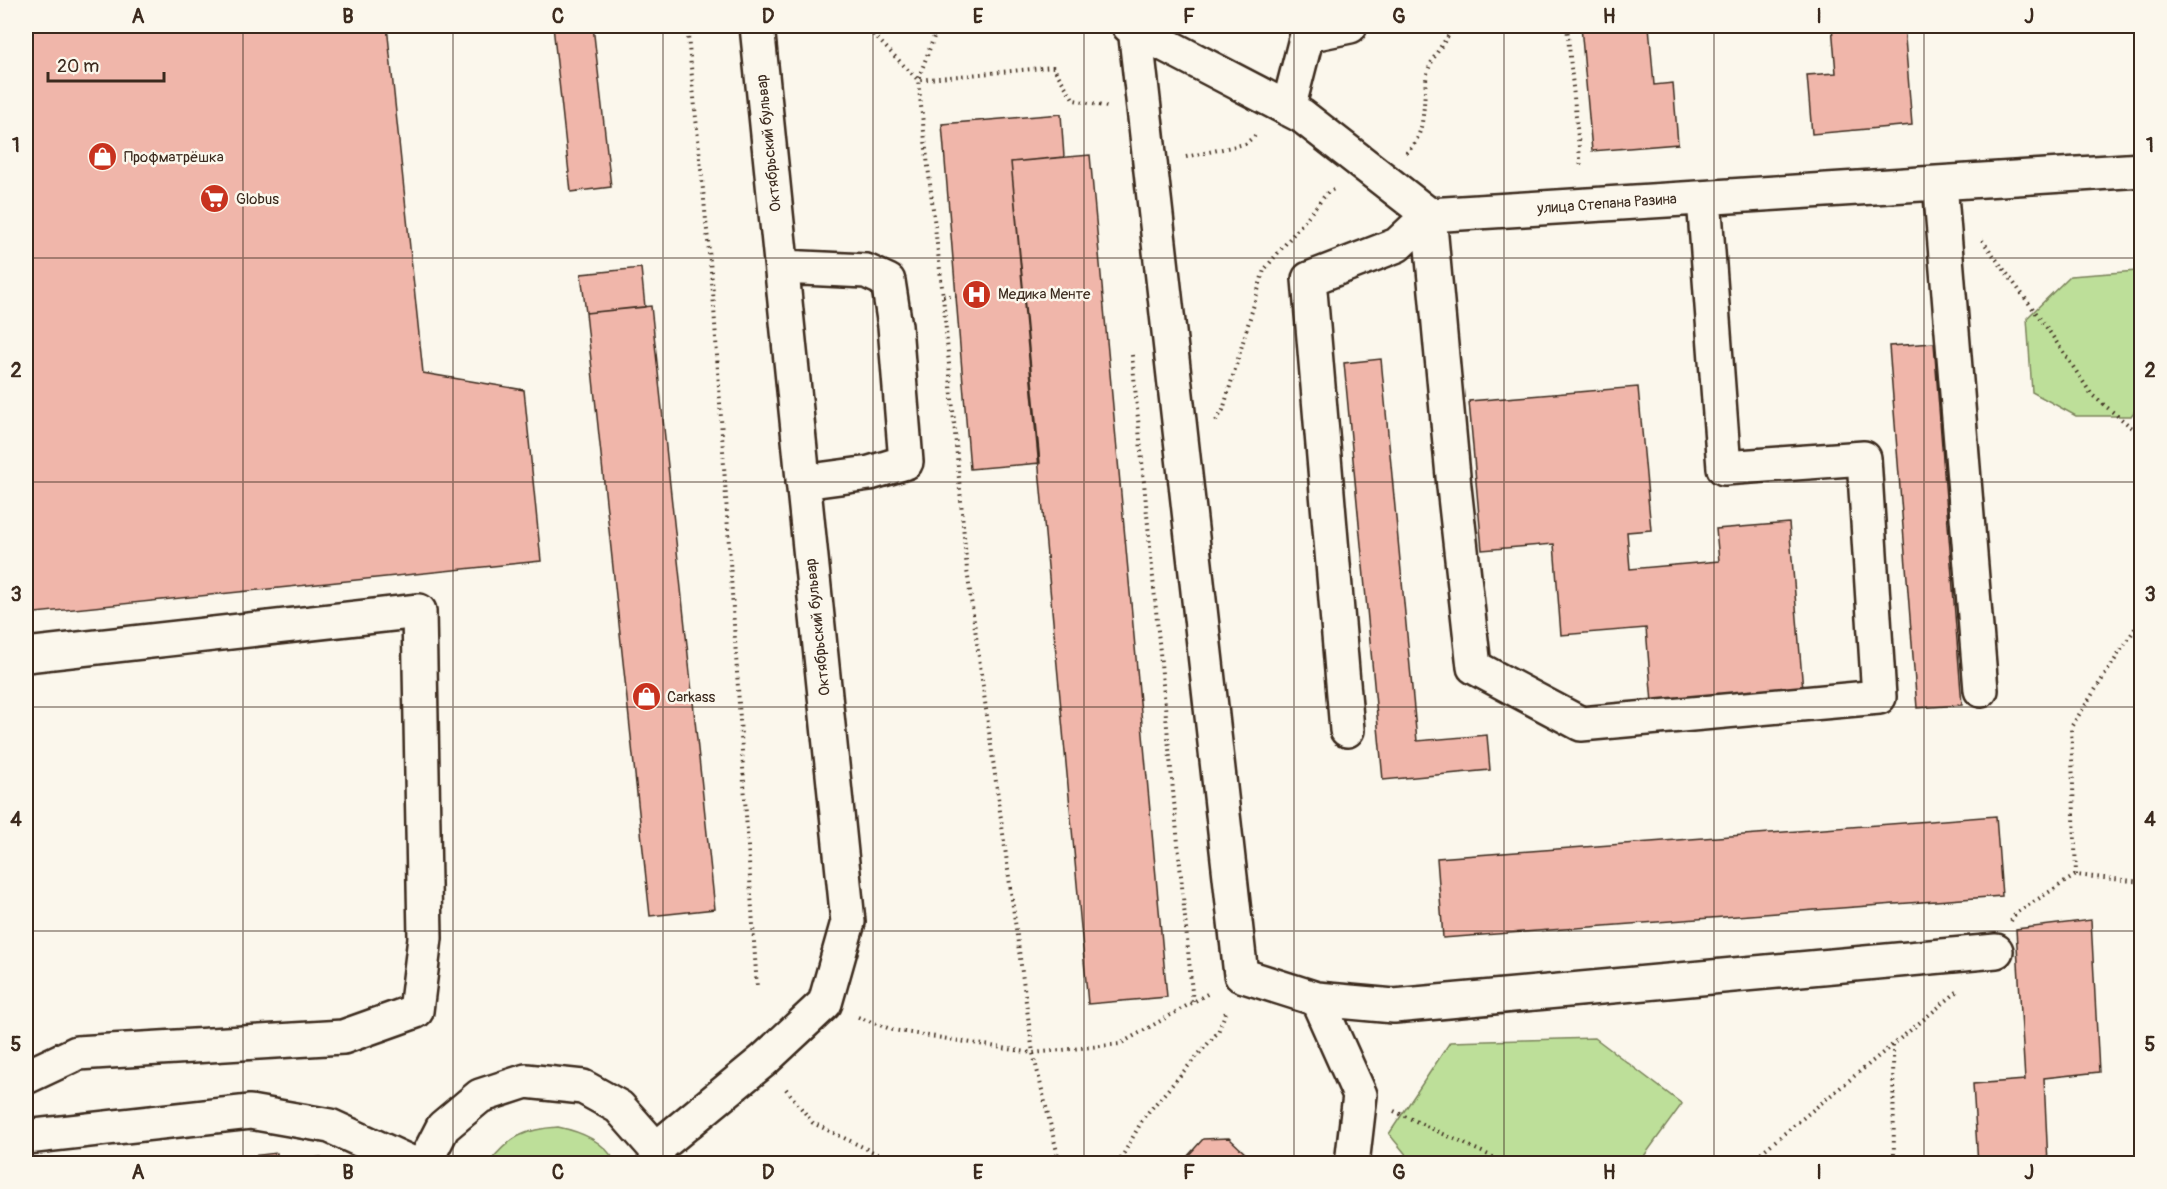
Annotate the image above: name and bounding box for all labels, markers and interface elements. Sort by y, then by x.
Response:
text: A [132,4,145,29]
text: B [342,4,354,29]
text: C [552,4,564,29]
text: D [762,4,775,29]
text: E [973,4,984,29]
text: F [1183,4,1195,29]
text: G [1392,4,1406,29]
text: H [1603,4,1616,29]
text: I [1816,4,1822,29]
text: J [2024,4,2034,29]
scale bar [48,45,164,83]
text: 20 m [57,55,99,78]
street label: Октябрьский бульвар [752,73,786,213]
text: 1 [12,133,20,158]
text: 1 [2146,133,2154,158]
shop icon: Профматрёшка [87,141,119,173]
place label: Профматрёшка [124,148,224,167]
supermarket icon: Globus [199,183,231,215]
place label: Globus [236,190,279,209]
street label: улица Степана Разина [1536,190,1677,218]
hospital icon: Медика Менте [961,278,993,310]
place label: Медика Менте [998,285,1091,304]
text: 2 [10,358,22,383]
text: 2 [2144,358,2156,383]
street label: Октябрьский бульвар [801,557,835,697]
text: 3 [10,582,22,607]
text: 3 [2144,582,2156,607]
shop icon: Carkass [630,681,662,713]
place label: Carkass [667,688,716,707]
text: 4 [10,807,22,832]
text: 4 [2144,807,2156,832]
text: 5 [11,1032,22,1057]
text: 5 [2145,1032,2156,1057]
text: A [132,1160,145,1185]
text: B [342,1160,354,1185]
text: C [552,1160,564,1185]
text: D [762,1160,775,1185]
text: E [973,1160,984,1185]
text: F [1183,1160,1195,1185]
text: G [1392,1160,1406,1185]
text: H [1603,1160,1616,1185]
text: I [1816,1160,1822,1185]
text: J [2024,1160,2034,1185]

